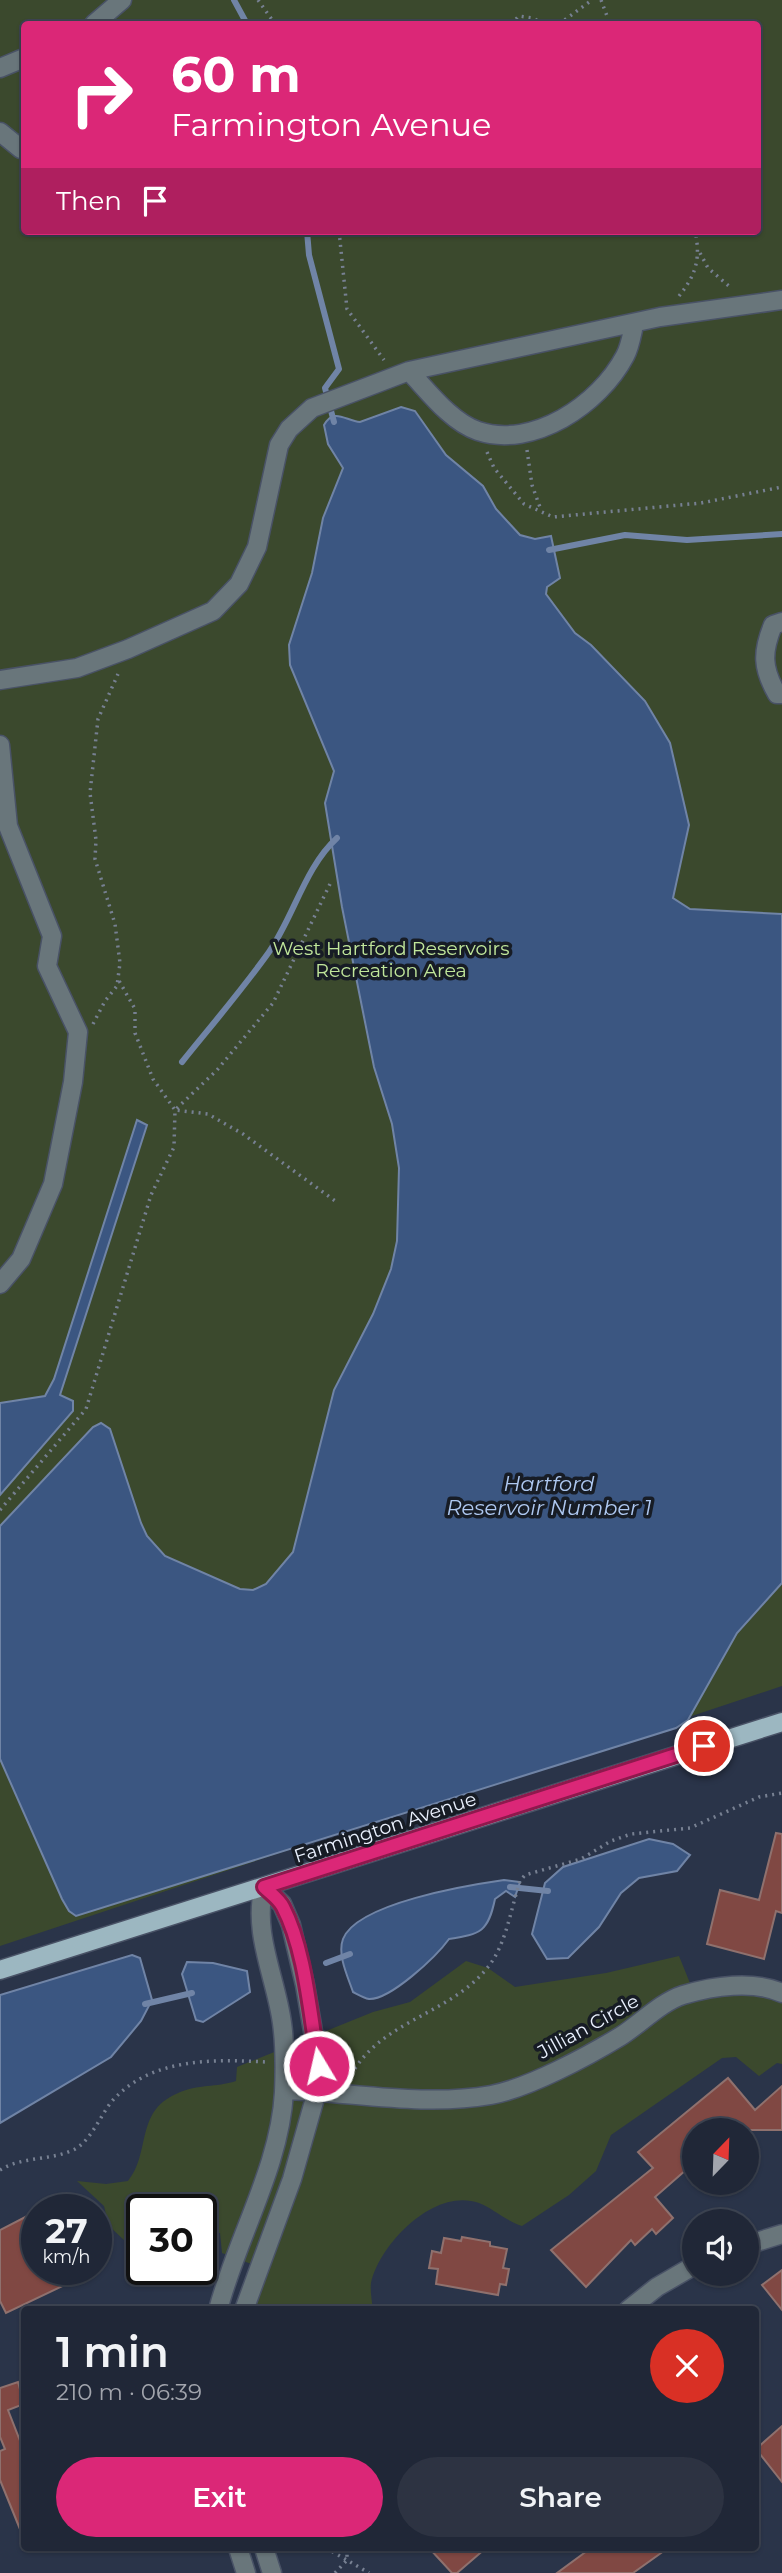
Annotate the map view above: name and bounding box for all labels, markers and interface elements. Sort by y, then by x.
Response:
text: 60 m [171,45,301,104]
icon: right [56,49,147,140]
text: Farmington Avenue [171,105,491,144]
icon: arrive [136,182,174,220]
text: Then [56,185,122,217]
park label: West Hartford Reservoirs Recreation Area [273,937,509,982]
water label: Hartford Reservoir Number 1 [446,1471,652,1520]
pin [674,1716,734,1776]
icon: arrive [685,1727,723,1765]
street label: Farmington Avenue [291,1787,479,1868]
street label: Jillian Circle [533,1989,643,2064]
position arrow [282,2029,356,2103]
north arrow [682,2118,760,2194]
map controls [682,2118,759,2286]
speed limit sign: 30 [126,2194,217,2285]
text: 27 [45,2209,88,2252]
button: sound [682,2209,759,2286]
text: km/h [42,2246,91,2268]
text: 1 min [56,2326,169,2378]
button: close [650,2329,724,2403]
text: 210 m · 06:39 [56,2378,202,2406]
button: Exit [56,2457,383,2537]
button: Share [397,2457,724,2537]

